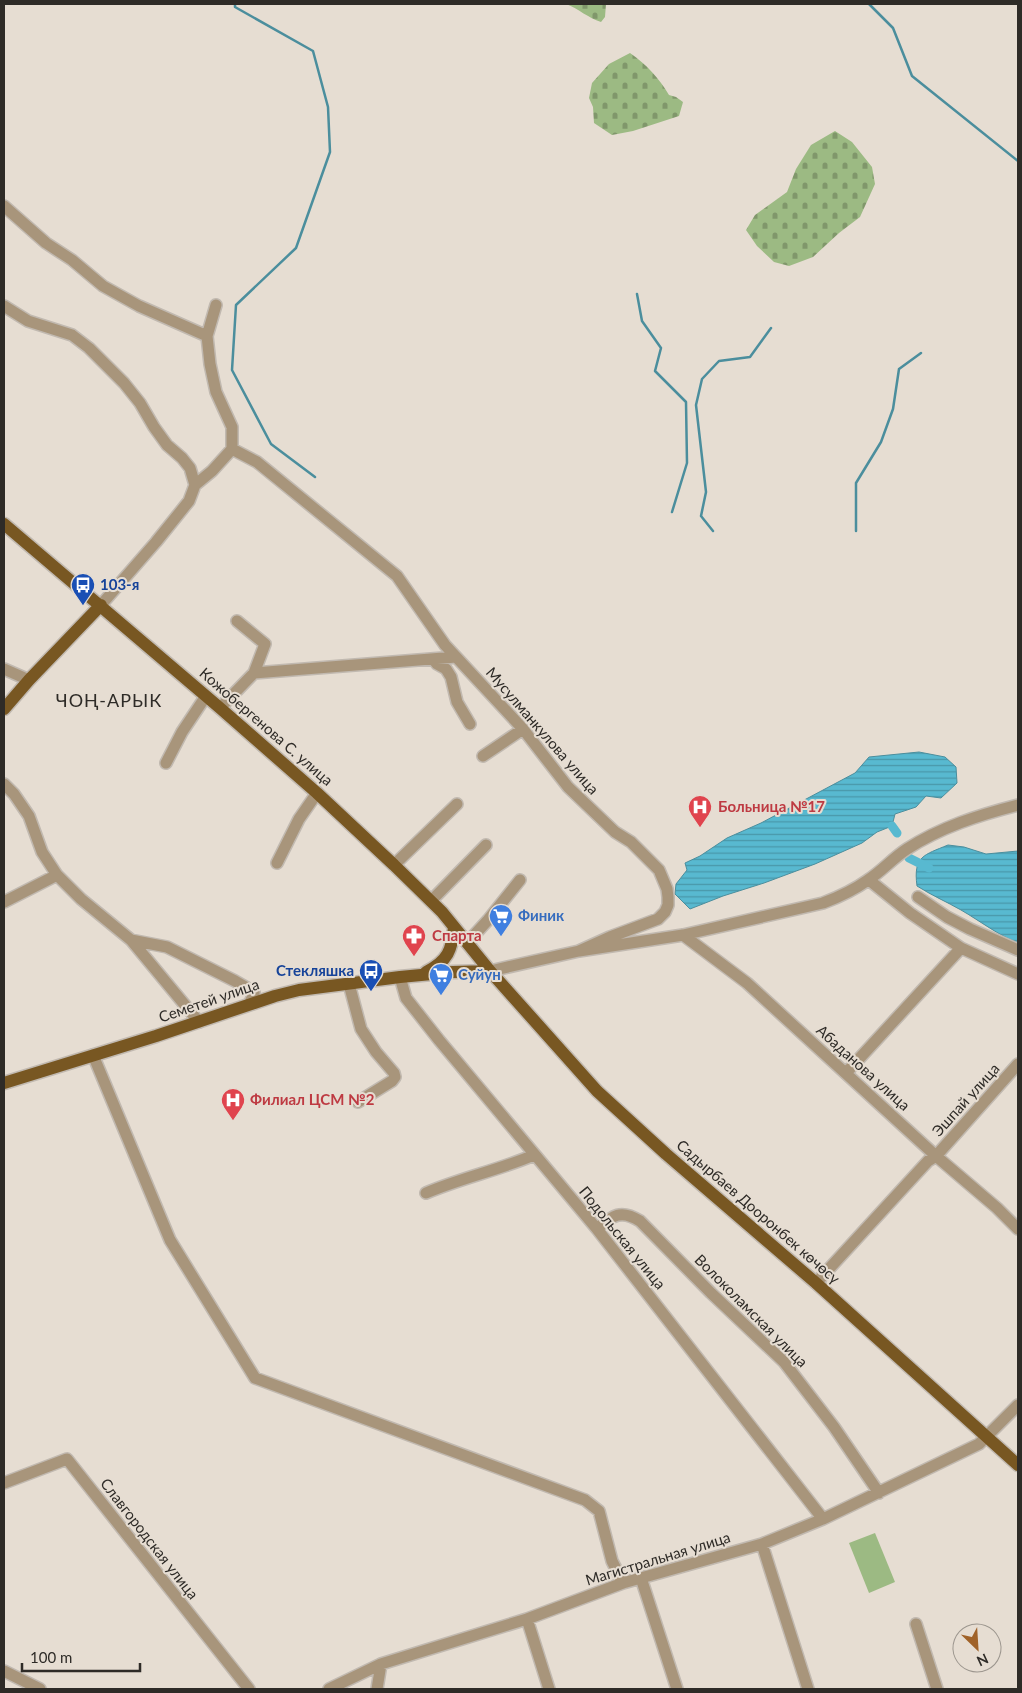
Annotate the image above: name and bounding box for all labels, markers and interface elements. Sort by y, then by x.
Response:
bus stop icon: 103-я [70,572,96,606]
place label: 103-я [100,575,139,593]
street label: Кожобергенова С. улица [196,663,337,789]
street label: Мусулманкулова улица [483,663,603,798]
district label: ЧОҢ-АРЫК [56,689,162,711]
hospital icon: Больница №17 [687,794,713,828]
place label: Больница №17 [718,797,825,815]
supermarket icon: Финик [488,903,514,937]
place label: Финик [518,906,565,924]
pharmacy icon: Спарта [401,923,427,957]
place label: Спарта [432,926,482,944]
bus stop icon: Стекляшка [358,958,384,992]
place label: Стекляшка [276,961,354,979]
supermarket icon: Суйун [428,962,454,996]
place label: Суйун [458,965,501,983]
street label: Семетей улица [156,974,261,1026]
street label: Абаданова улица [813,1021,914,1114]
street label: Эшпай улица [928,1059,1003,1139]
hospital icon: Филиал ЦСМ №2 [220,1087,246,1121]
place label: Филиал ЦСМ №2 [250,1090,375,1108]
street label: Садырбаев Дооронбек көчөсү [673,1135,844,1287]
street label: Подольская улица [576,1182,670,1292]
street label: Волоколамская улица [691,1250,812,1371]
street label: Славгородская улица [97,1474,203,1602]
street label: Магистральная улица [583,1527,732,1589]
north arrow [952,1623,1002,1673]
scale bar [22,1640,140,1672]
text: 100 m [30,1648,72,1666]
text: N [974,1650,991,1670]

